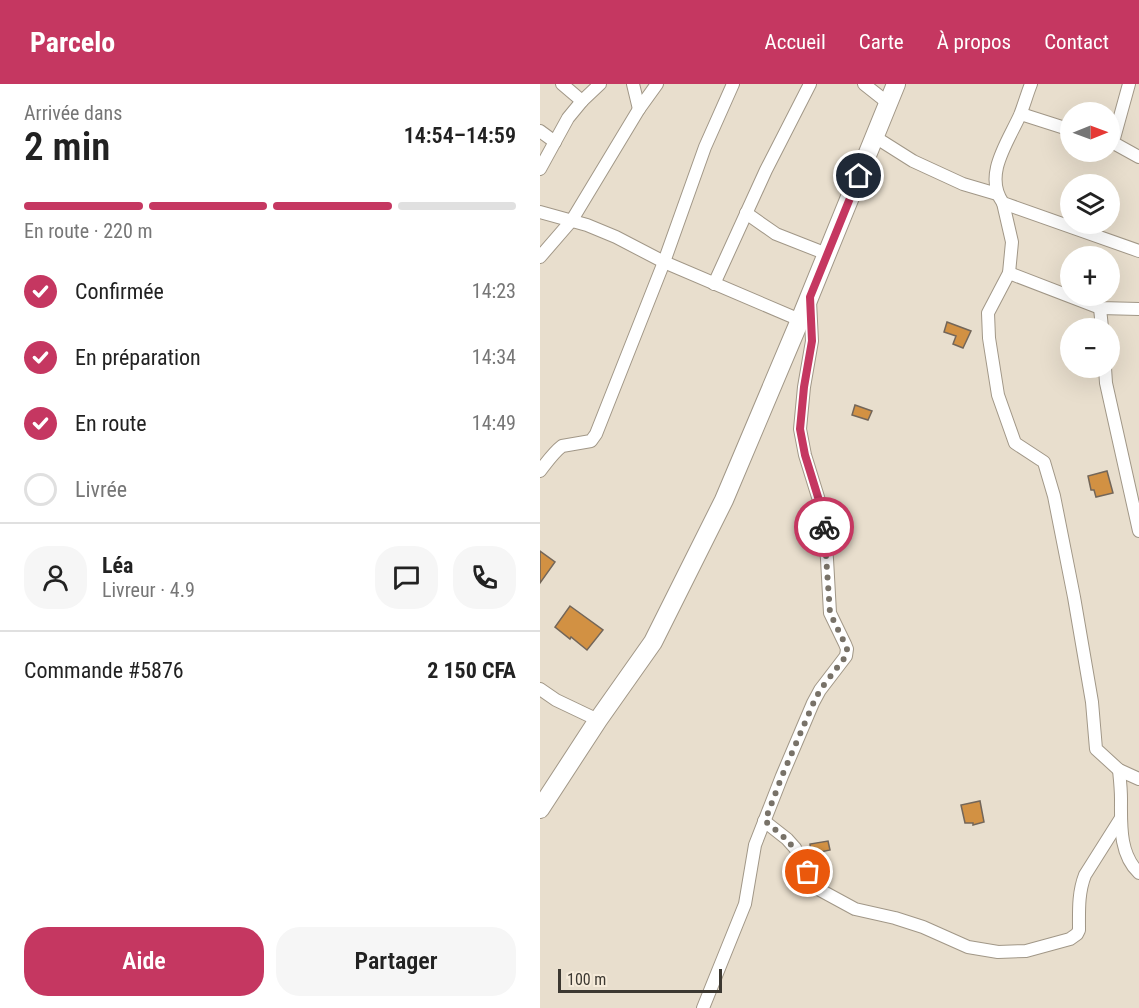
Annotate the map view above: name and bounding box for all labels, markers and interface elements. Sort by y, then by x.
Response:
text: Parcelo [30,26,115,59]
text: Accueil [765,30,826,54]
text: Carte [859,30,904,54]
text: À propos [937,30,1011,54]
text: Contact [1044,30,1109,54]
text: Arrivée dans [24,101,122,125]
north arrow [1060,102,1120,162]
map controls [1060,102,1120,378]
text: 14:54–14:59 [404,123,516,148]
text: 2 min [24,124,110,170]
pin [833,150,884,201]
icon: home [842,159,875,192]
button: layers [1060,174,1120,234]
text: En route · 220 m [24,219,152,243]
button: + [1060,246,1120,306]
icon: check [24,275,57,308]
text: Confirmée [75,279,164,304]
text: 14:23 [472,279,516,303]
button: − [1060,318,1120,378]
icon: check [24,341,57,374]
text: En préparation [75,345,201,370]
text: 14:34 [472,345,516,369]
icon: check [24,407,57,440]
text: En route [75,411,147,436]
text: 14:49 [472,411,516,435]
text: Livrée [75,477,127,502]
courier [794,497,854,557]
icon: bike [808,511,841,544]
button: person [24,546,87,609]
button: chat [375,546,438,609]
button: phone [453,546,516,609]
text: Léa [102,553,133,578]
text: Livreur · 4.9 [102,578,195,602]
text: Commande #5876 [24,658,184,683]
text: 2 150 CFA [427,658,516,683]
pin [782,846,833,897]
icon: bag [791,855,824,888]
button: Aide [24,927,264,996]
button: Partager [276,927,516,996]
scale bar [558,966,722,994]
text: 100 m [567,970,606,989]

